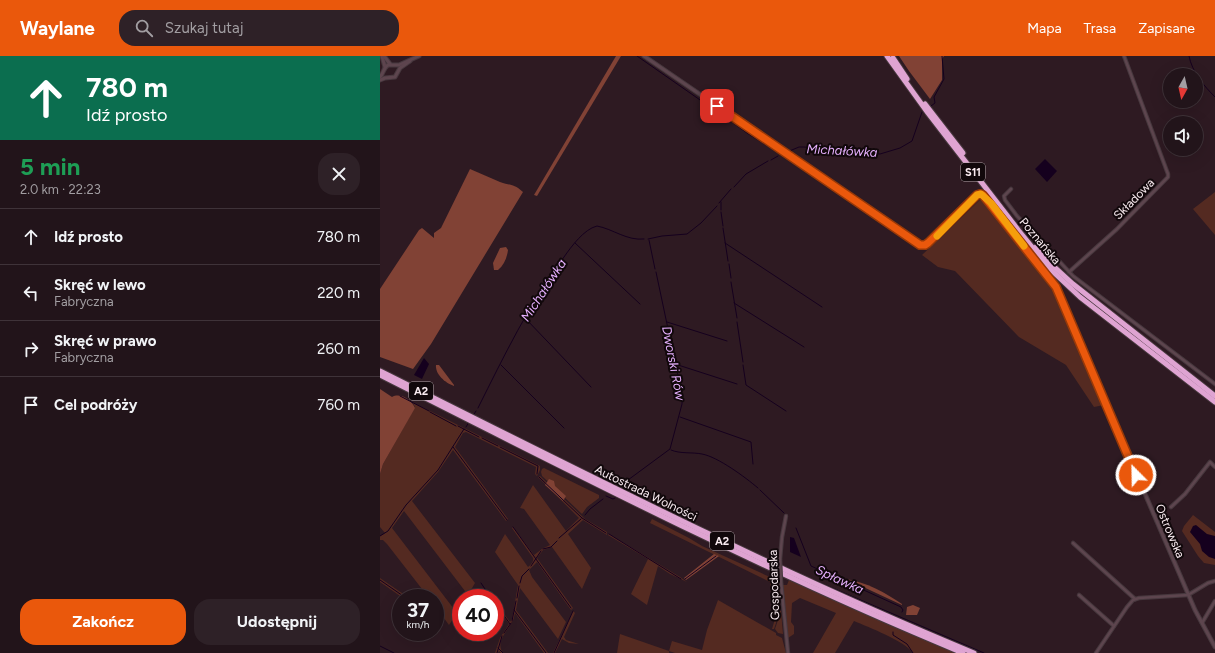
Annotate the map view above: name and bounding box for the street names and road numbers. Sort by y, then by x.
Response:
road number: S11 [961,163,985,181]
street label: Składowa [1111,176,1157,222]
street label: Poznańska [1016,215,1064,267]
road number: A2 [409,382,433,400]
street label: Autostrada Wolności [593,462,699,524]
street label: Ostrowska [1152,502,1188,560]
road number: A2 [710,532,734,550]
street label: Gospodarska [766,550,782,620]

